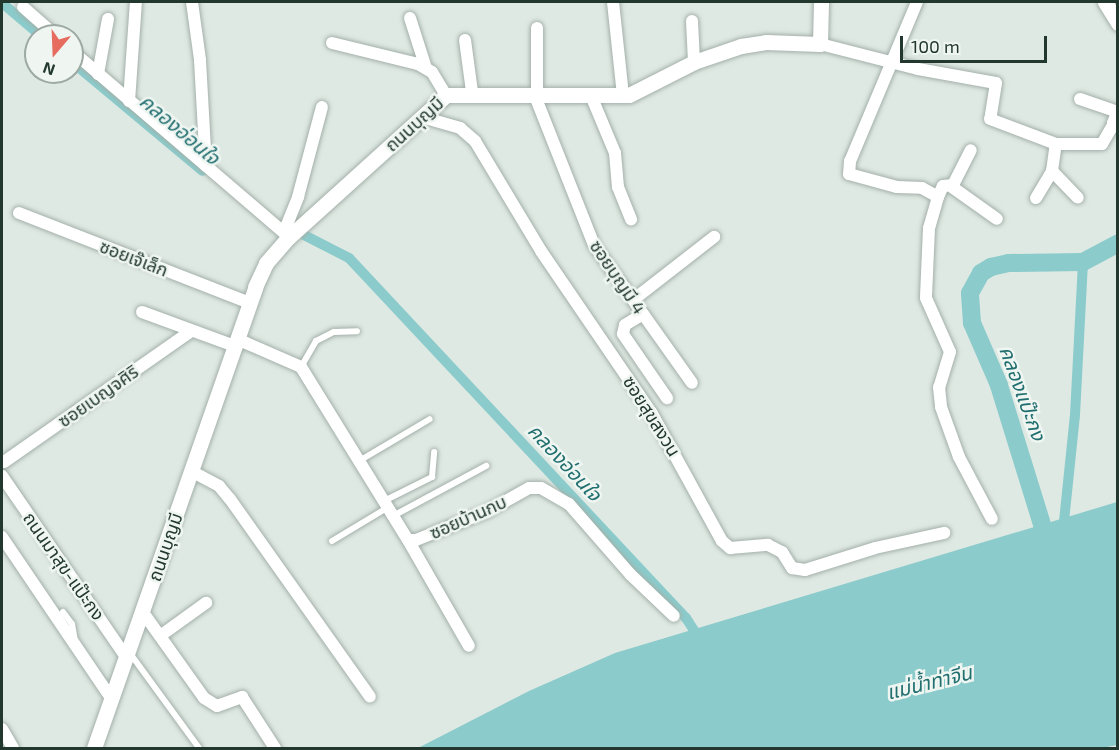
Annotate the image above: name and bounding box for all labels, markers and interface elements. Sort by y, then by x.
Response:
north arrow [24,24,84,84]
scale bar [903,24,1050,62]
text: 100 m [911,35,960,57]
text: N [40,59,57,80]
water label: คลองอ่อนใจ [135,89,225,169]
street label: ถนนบุญมี [380,92,448,156]
street label: ซอยเจ๊เล็ก [97,235,171,281]
street label: ซอยบุญมี 4 [585,236,651,318]
water label: คลองแป๊ะกง [995,343,1051,443]
street label: ซอยเบญจศิริ [54,360,142,432]
street label: ซอยสุขสงวน [619,372,685,460]
water label: คลองอ่อนใจ [523,418,607,506]
street label: ซอยบ้านกบ [426,490,510,544]
street label: ถนนมาสุข-แป๊ะกง [19,508,109,624]
street label: ถนนบุญมี [143,510,187,584]
water label: แม่น้ำท่าจีน [884,660,974,704]

